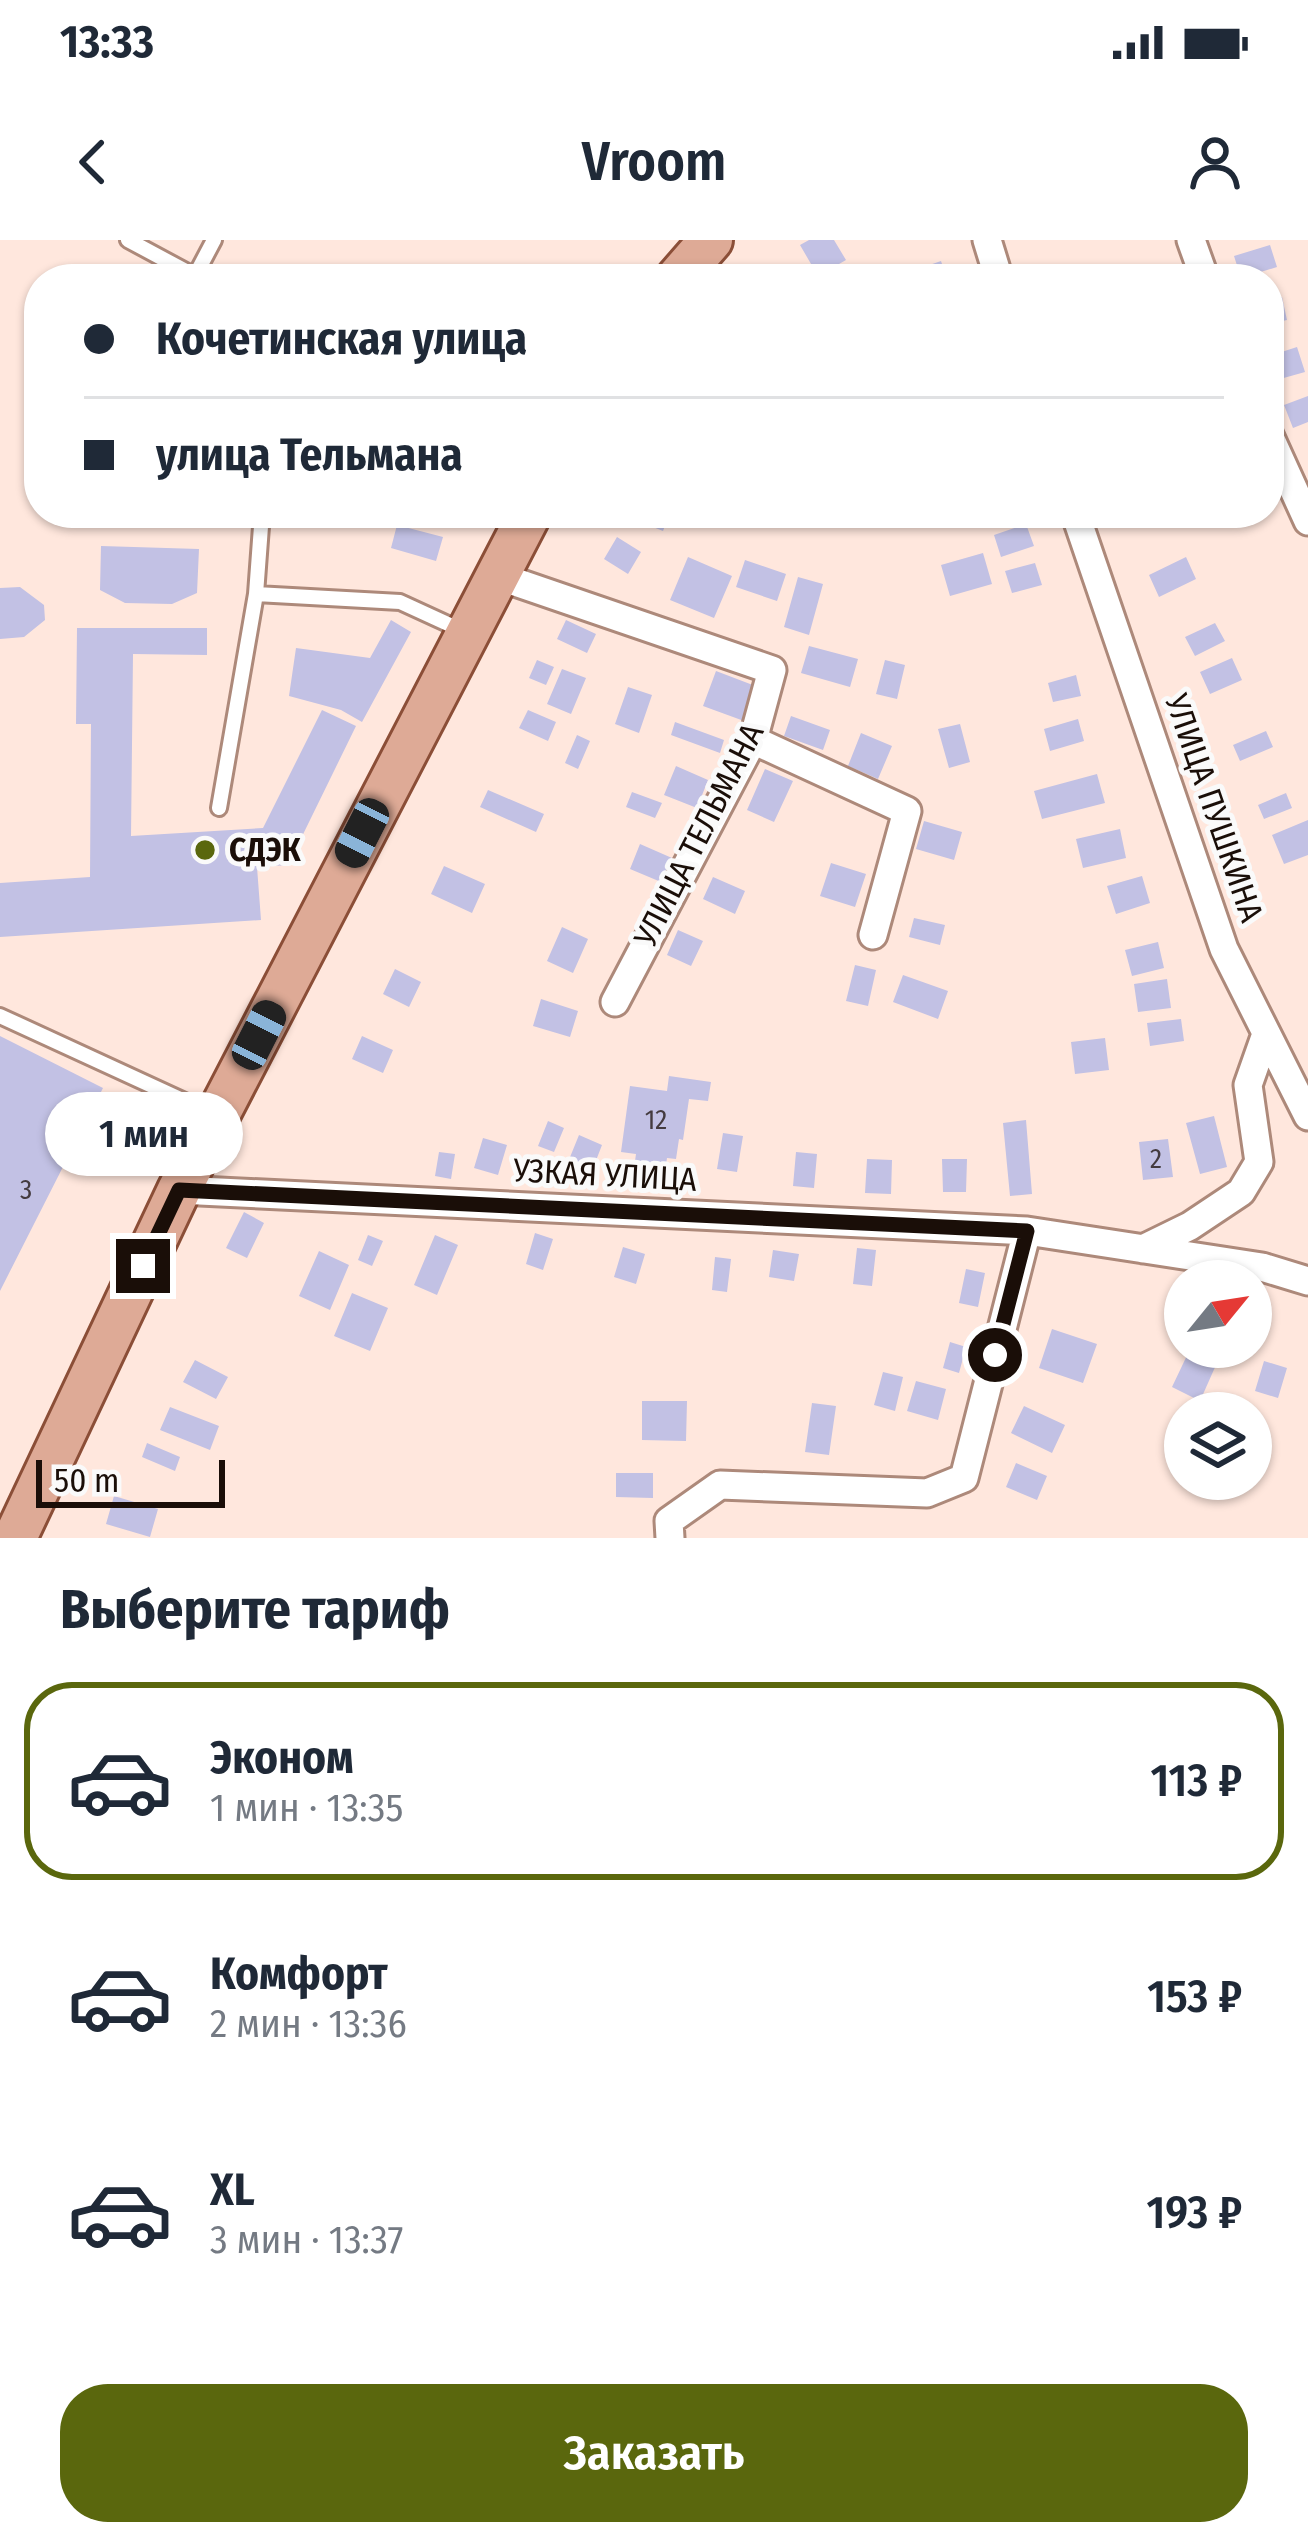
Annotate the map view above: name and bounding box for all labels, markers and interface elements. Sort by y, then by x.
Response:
text: 13:33 [60,15,154,69]
icon: back [60,129,126,195]
icon: person [1182,129,1248,195]
text: Vroom [582,130,726,194]
text: Кочетинская улица [156,312,527,366]
text: улица Тельмана [156,428,463,482]
street label: УЛИЦА ПУШКИНА [1156,688,1272,928]
street label: УЛИЦА ТЕЛЬМАНА [625,716,773,954]
car [330,793,394,873]
place label: СДЭК [229,830,302,870]
marker: СДЭК [192,837,218,863]
car [227,995,291,1075]
callout: 1 мин [44,1092,242,1176]
house number: 12 [645,1104,667,1136]
text: 1 мин [99,1111,189,1157]
house number: 2 [1150,1143,1162,1175]
street label: УЗКАЯ УЛИЦА [511,1150,698,1200]
house number: 3 [20,1174,32,1206]
route end [116,1239,170,1293]
north arrow [1164,1260,1272,1368]
map controls [1164,1260,1272,1500]
route start [968,1328,1022,1382]
button: layers [1164,1392,1272,1500]
scale bar [36,1454,225,1507]
text: 50 m [54,1461,119,1501]
text: Выберите тариф [60,1578,450,1642]
icon: car [66,1727,174,1835]
text: Эконом [210,1731,354,1785]
text: 113 ₽ [1151,1754,1242,1808]
text: 1 мин · 13:35 [210,1785,403,1831]
icon: car [66,1943,174,2051]
text: Комфорт [210,1947,388,2001]
text: 153 ₽ [1147,1970,1242,2024]
text: 2 мин · 13:36 [210,2001,407,2047]
icon: car [66,2159,174,2267]
text: XL [210,2163,255,2217]
text: 193 ₽ [1147,2186,1242,2240]
text: 3 мин · 13:37 [210,2217,403,2263]
button: Заказать [60,2384,1248,2522]

